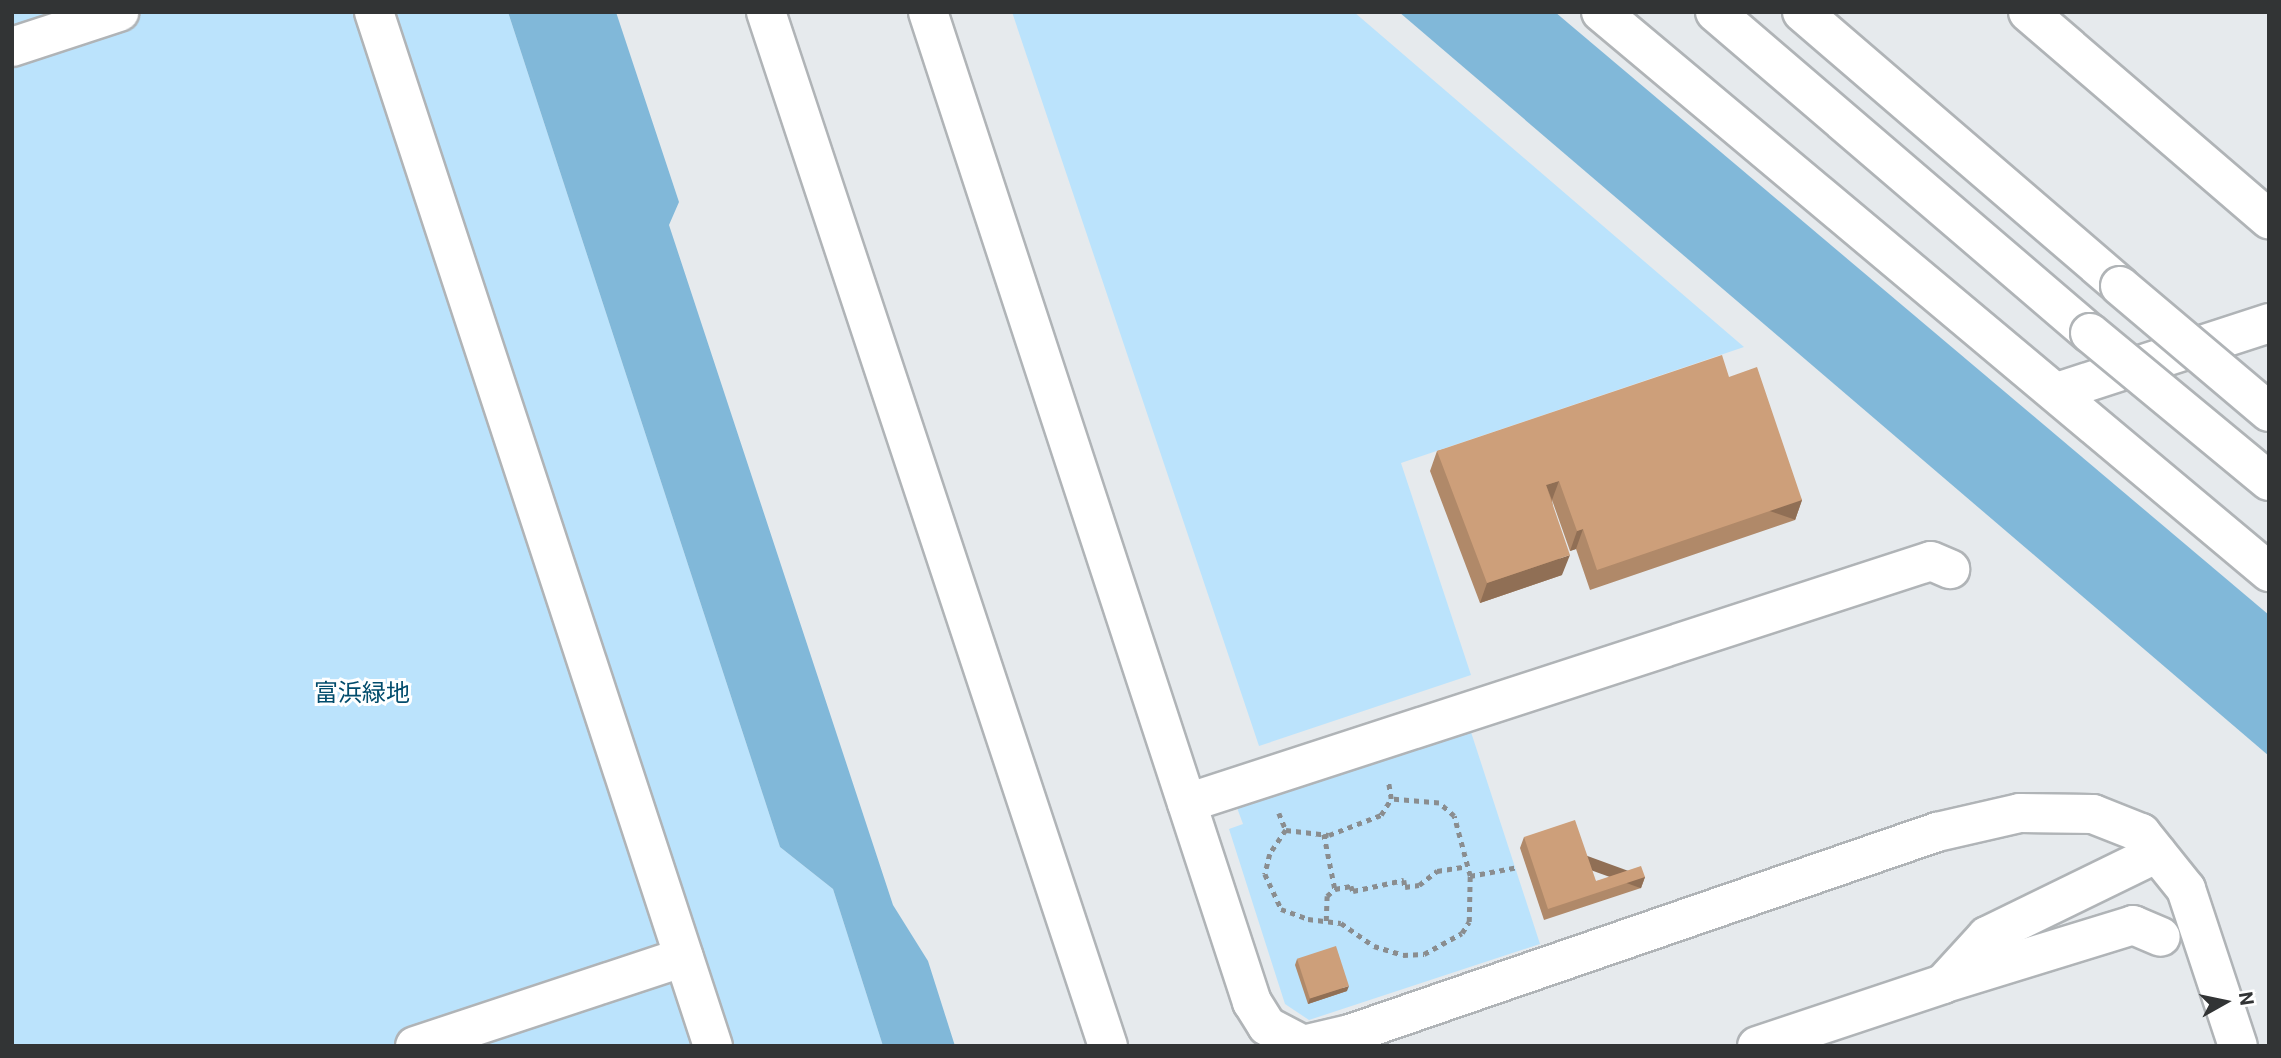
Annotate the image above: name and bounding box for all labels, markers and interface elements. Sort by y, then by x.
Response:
park label: 富浜緑地 [314,680,410,708]
north arrow [2190,967,2260,1037]
text: N [2234,990,2259,1007]

